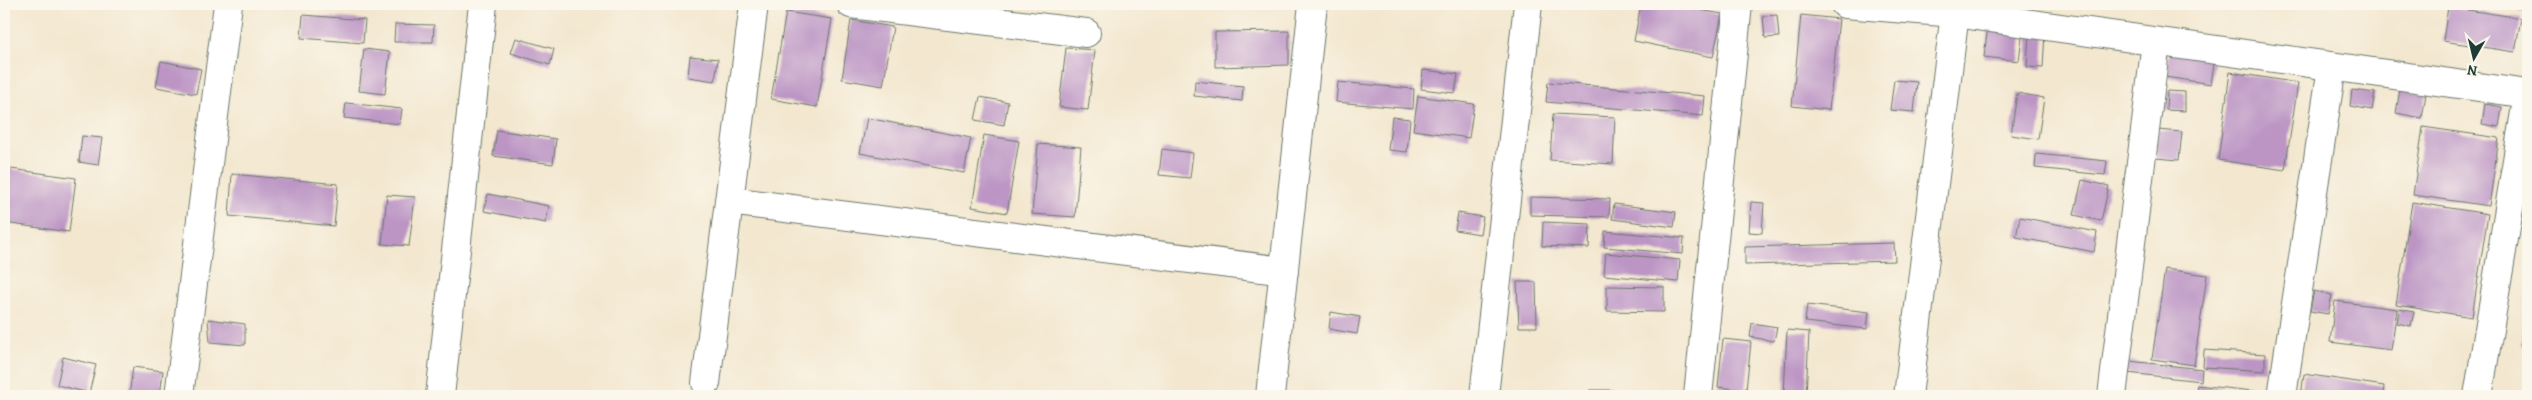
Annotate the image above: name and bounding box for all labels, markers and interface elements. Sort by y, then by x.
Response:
north arrow [2450,32,2500,82]
text: N [2466,60,2479,80]

